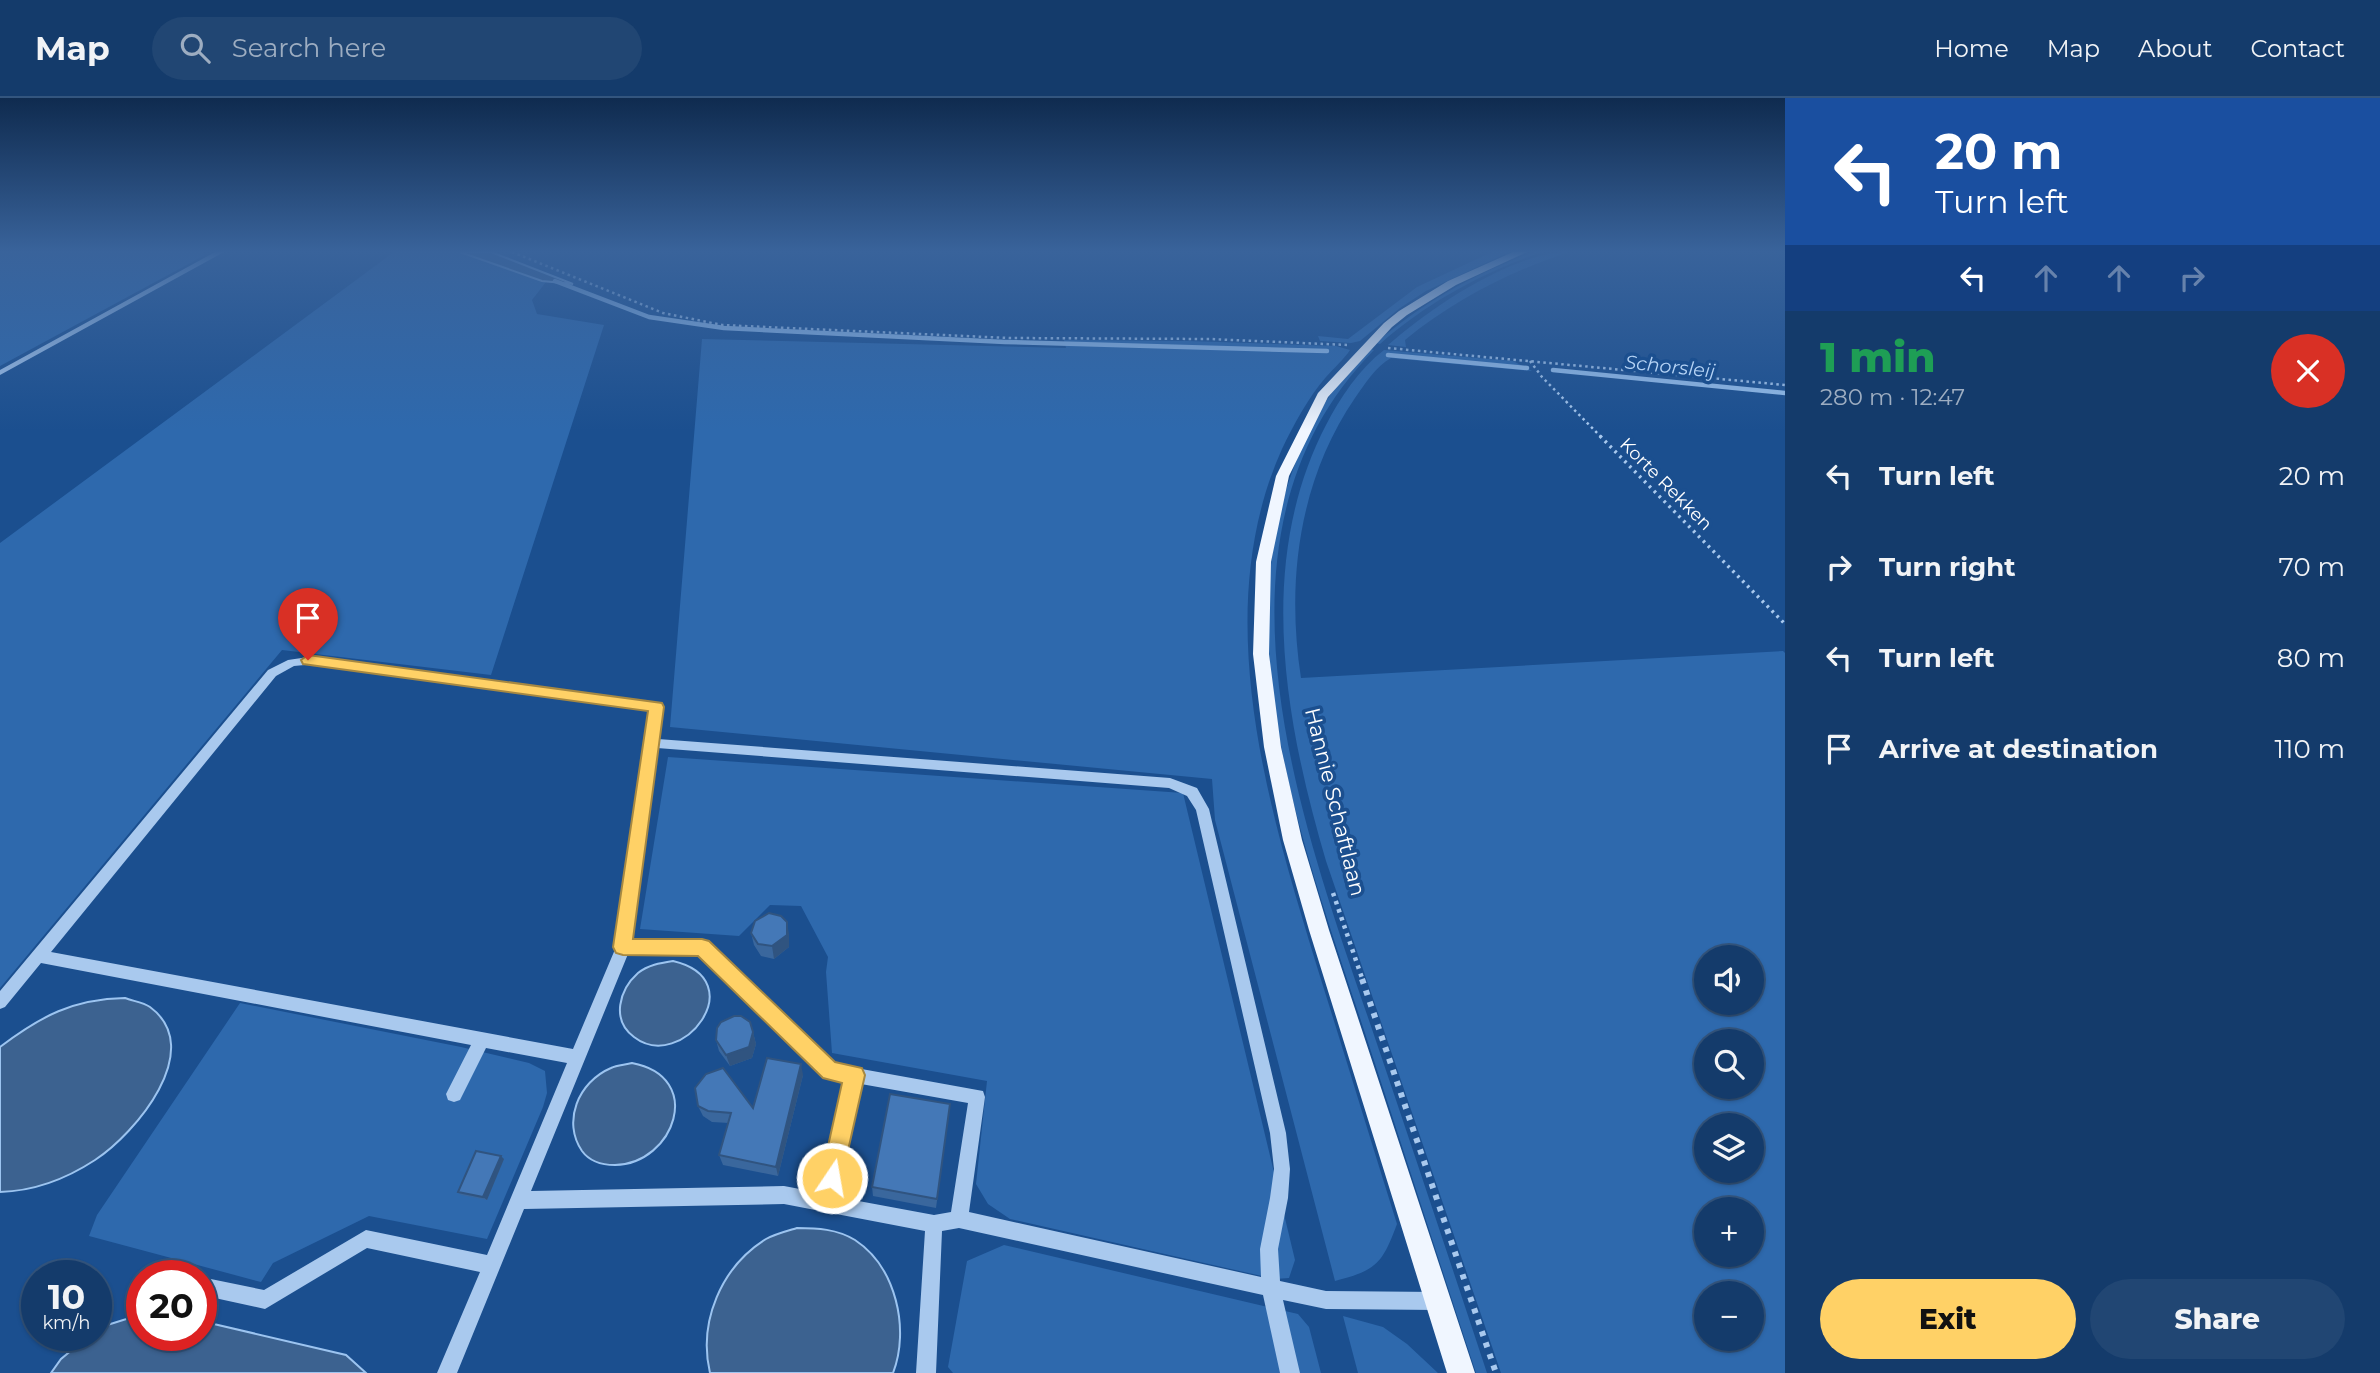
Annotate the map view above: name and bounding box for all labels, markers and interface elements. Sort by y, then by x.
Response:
search box [152,17,642,80]
text: Map [35,28,110,68]
icon: search [176,29,214,67]
text: Search here [232,32,386,64]
text: Home [1934,34,2009,63]
text: Map [2047,34,2100,63]
text: About [2138,34,2212,63]
text: Contact [2250,34,2345,63]
text: 20 m [1935,122,2062,181]
icon: left [1820,126,1911,217]
text: Turn left [1935,182,2069,221]
icon: left [1954,259,1992,297]
icon: ahead [2027,259,2065,297]
icon: ahead [2100,259,2138,297]
icon: right [2173,259,2211,297]
text: 1 min [1820,331,1936,383]
button: close [2271,334,2345,408]
water label: Schorsleij [1624,350,1717,383]
text: 280 m · 12:47 [1820,383,1965,411]
street label: Korte Rekken [1615,433,1717,535]
icon: left [1820,457,1858,495]
text: Turn left [1879,460,1995,492]
text: 20 m [2279,460,2345,492]
icon: right [1820,548,1858,586]
text: Turn right [1879,551,2015,583]
text: 70 m [2279,551,2345,583]
pin [278,588,338,660]
icon: arrive [289,599,327,637]
icon: left [1820,639,1858,677]
text: Turn left [1879,642,1995,674]
text: 80 m [2277,642,2345,674]
street label: Hannie Schaftlaan [1300,705,1371,899]
icon: arrive [1820,730,1858,768]
text: Arrive at destination [1879,733,2158,765]
text: 110 m [2275,733,2345,765]
map controls [1694,945,1764,1351]
button: sound [1694,945,1764,1015]
button: search [1694,1029,1764,1099]
button: layers [1694,1113,1764,1183]
position arrow [795,1141,869,1215]
button: + [1694,1197,1764,1267]
speed limit sign: 20 [126,1260,217,1351]
text: 10 [48,1275,85,1318]
button: Exit [1820,1279,2076,1359]
button: Share [2090,1279,2345,1359]
button: − [1694,1281,1764,1351]
text: km/h [42,1312,91,1334]

